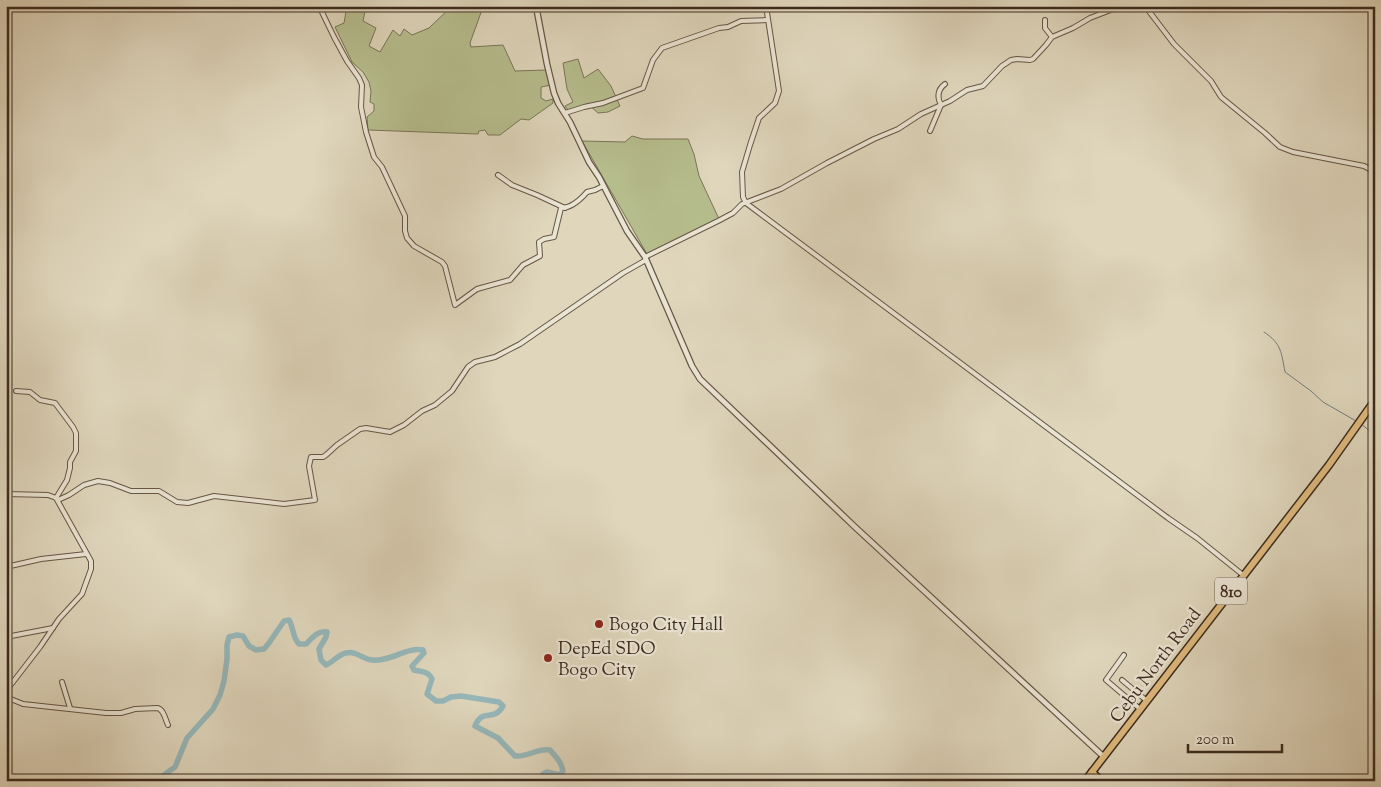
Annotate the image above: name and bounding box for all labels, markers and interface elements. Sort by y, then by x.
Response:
road number: 810 [1215,578,1247,604]
street label: Cebu North Road [1105,603,1209,729]
place label: Bogo City Hall [609,613,723,639]
marker: Bogo City Hall [593,618,605,630]
place label: DepEd SDO Bogo City [558,637,656,684]
marker: DepEd SDO Bogo City [542,652,554,664]
scale bar [1188,722,1282,754]
text: 200 m [1196,730,1235,751]

